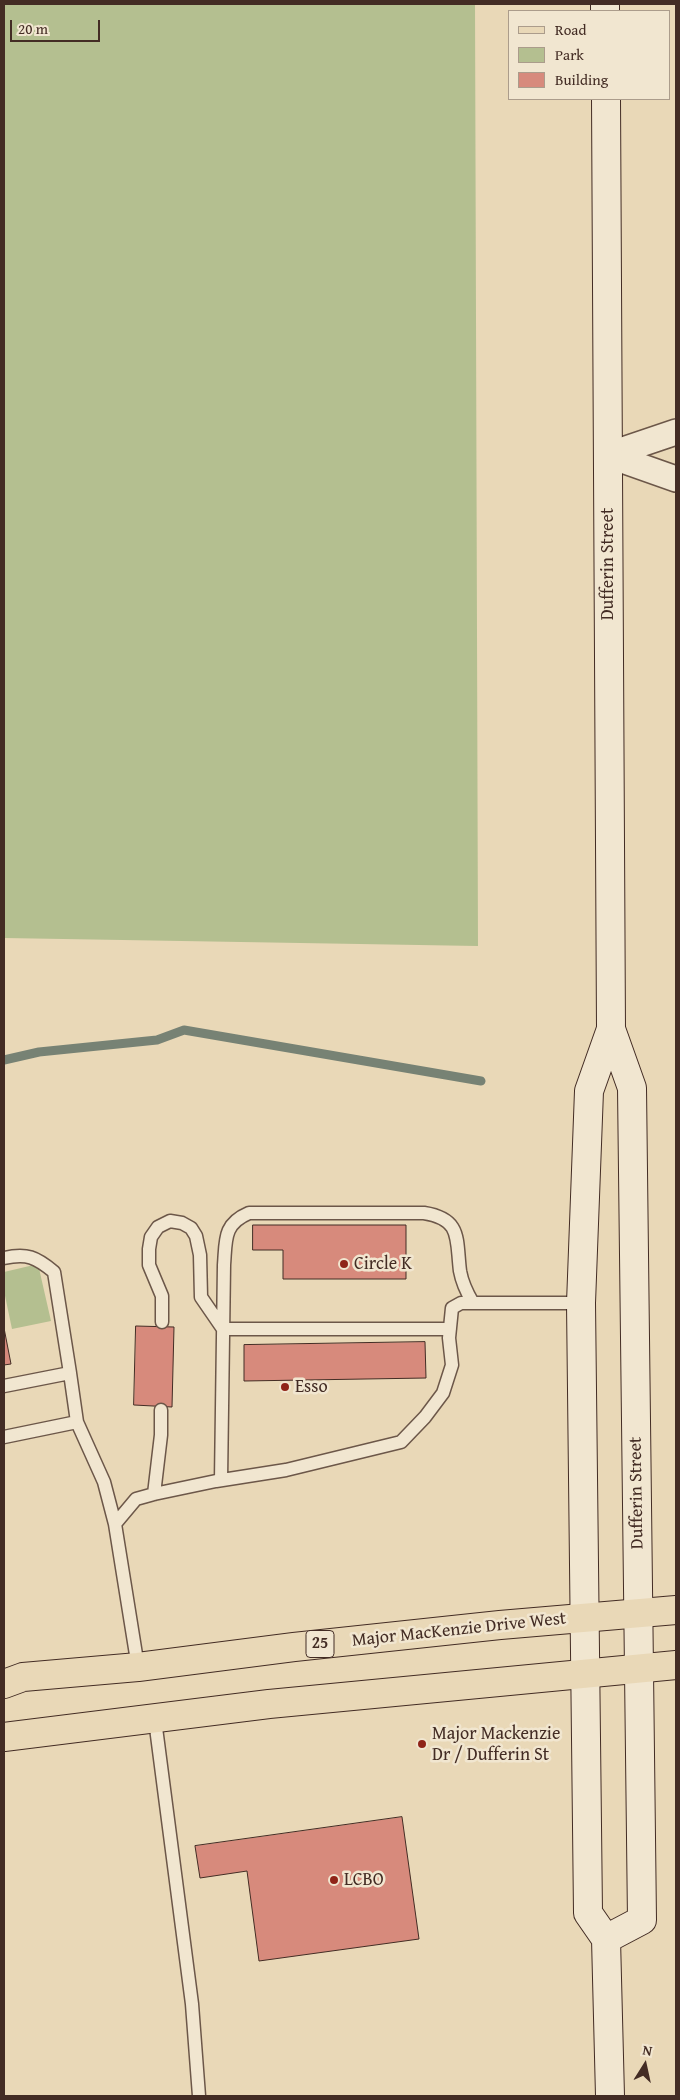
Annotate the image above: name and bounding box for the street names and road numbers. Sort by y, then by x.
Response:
street label: Dufferin Street [597,508,619,620]
street label: Dufferin Street [625,1436,649,1550]
street label: Major MacKenzie Drive West [351,1608,567,1652]
road number: 25 [306,1630,334,1658]

